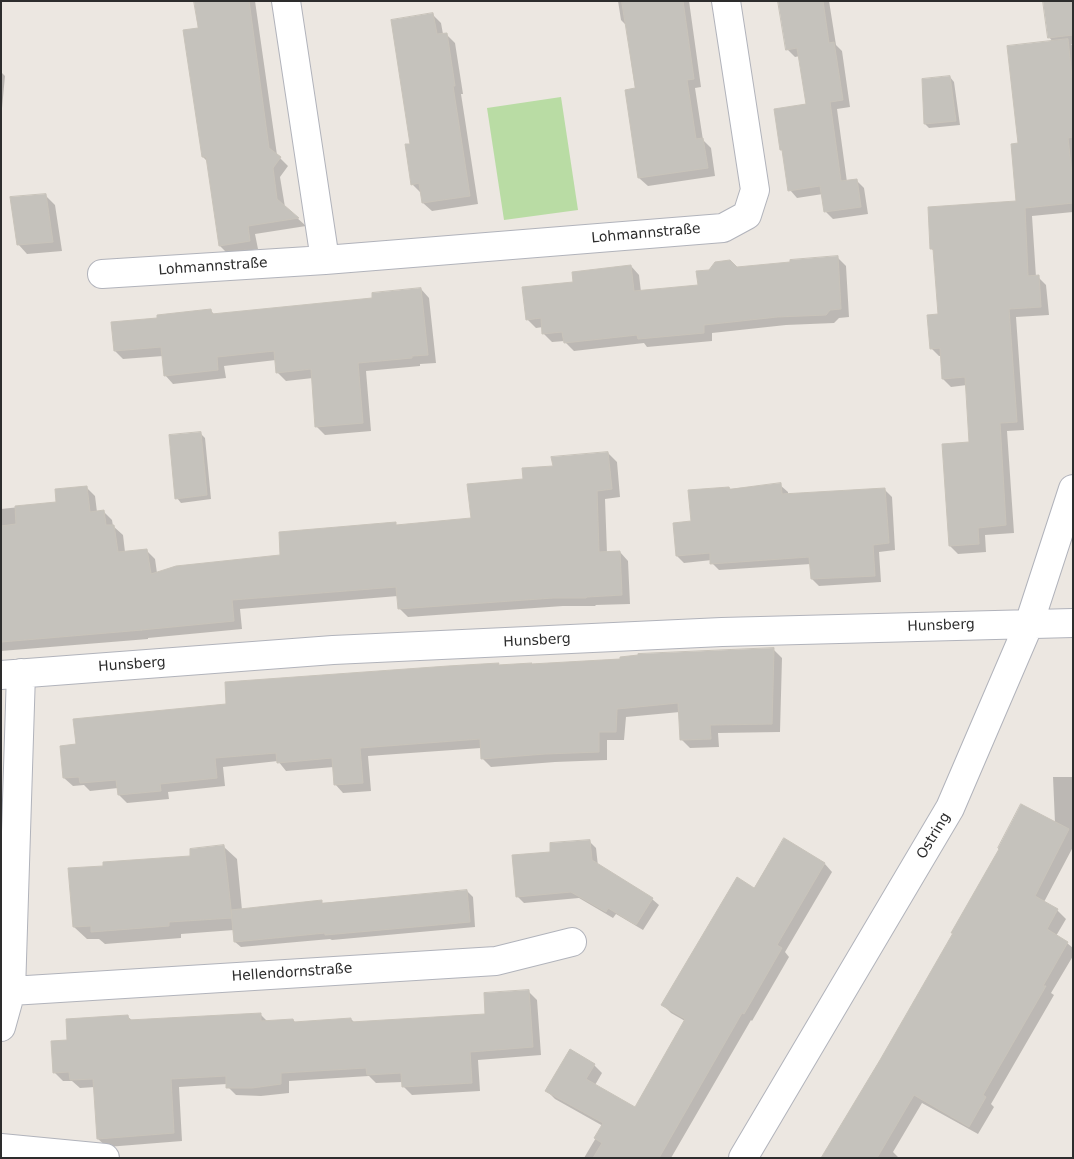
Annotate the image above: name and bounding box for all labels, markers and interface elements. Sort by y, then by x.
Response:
street label: Lohmannstraße [591,221,701,247]
street label: Lohmannstraße [158,255,268,279]
street label: Hunsberg [907,616,975,636]
street label: Hunsberg [503,631,571,651]
street label: Hunsberg [98,654,166,676]
street label: Ostring [914,810,954,862]
street label: Hellendornstraße [231,960,353,986]

